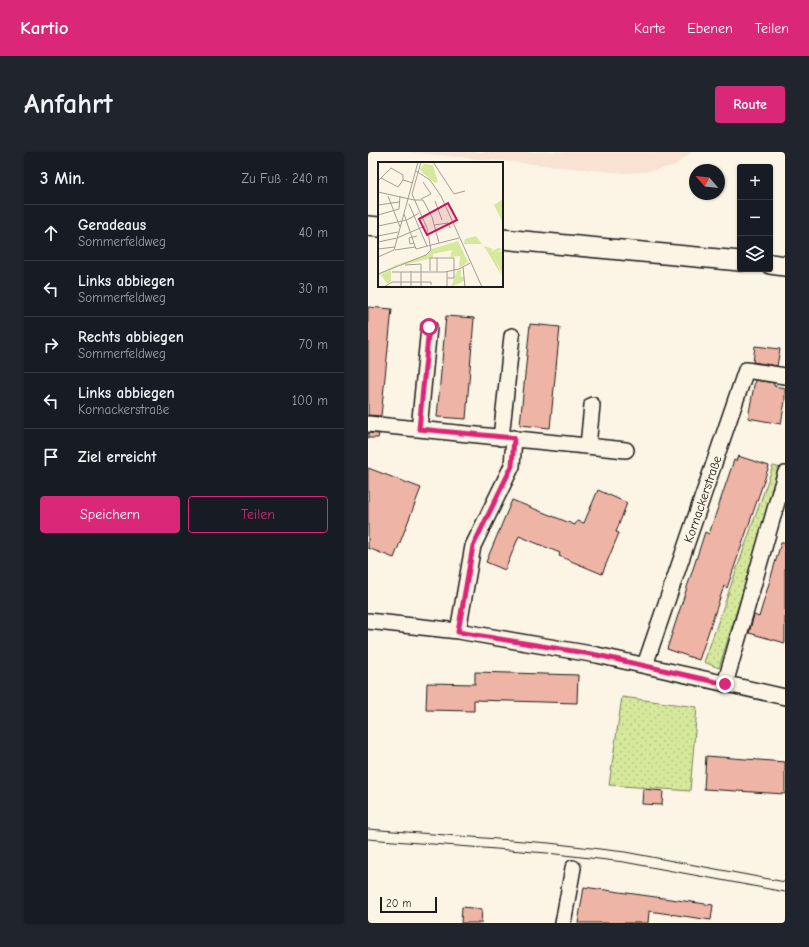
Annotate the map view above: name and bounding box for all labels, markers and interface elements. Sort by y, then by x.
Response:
text: Kartio [20,17,69,39]
text: Karte [634,20,665,37]
text: Ebenen [687,20,733,37]
text: Teilen [755,20,789,37]
button: Route [715,86,785,123]
text: Anfahrt [24,88,113,120]
inset map [378,162,503,287]
north arrow [689,164,725,200]
map controls [737,164,773,272]
button: + [737,164,773,200]
text: 3 Min. [40,169,85,188]
text: Zu Fuß · 240 m [241,171,328,186]
button: − [737,200,773,236]
text: Geradeaus [78,216,146,234]
icon: ahead [40,222,62,244]
text: 40 m [299,225,328,240]
text: Sommerfeldweg [78,234,166,249]
button: layers [737,236,773,272]
text: Links abbiegen [78,272,175,290]
icon: left [40,278,62,300]
text: 30 m [298,281,328,296]
text: Sommerfeldweg [78,290,166,305]
route start [420,318,438,336]
text: Rechts abbiegen [78,328,184,346]
icon: right [40,334,62,356]
text: 70 m [299,337,328,352]
text: Sommerfeldweg [78,346,166,361]
text: Links abbiegen [78,384,175,402]
icon: left [40,390,62,412]
text: 100 m [292,393,328,408]
text: Kornackerstraße [78,402,169,417]
icon: arrive [40,446,62,468]
text: Ziel erreicht [78,448,156,466]
street label: Kornackerstraße [681,453,725,545]
button: Speichern [40,496,180,533]
button: Teilen [188,496,328,533]
route end [716,675,734,693]
scale bar [380,895,437,914]
text: 20 m [386,897,411,910]

